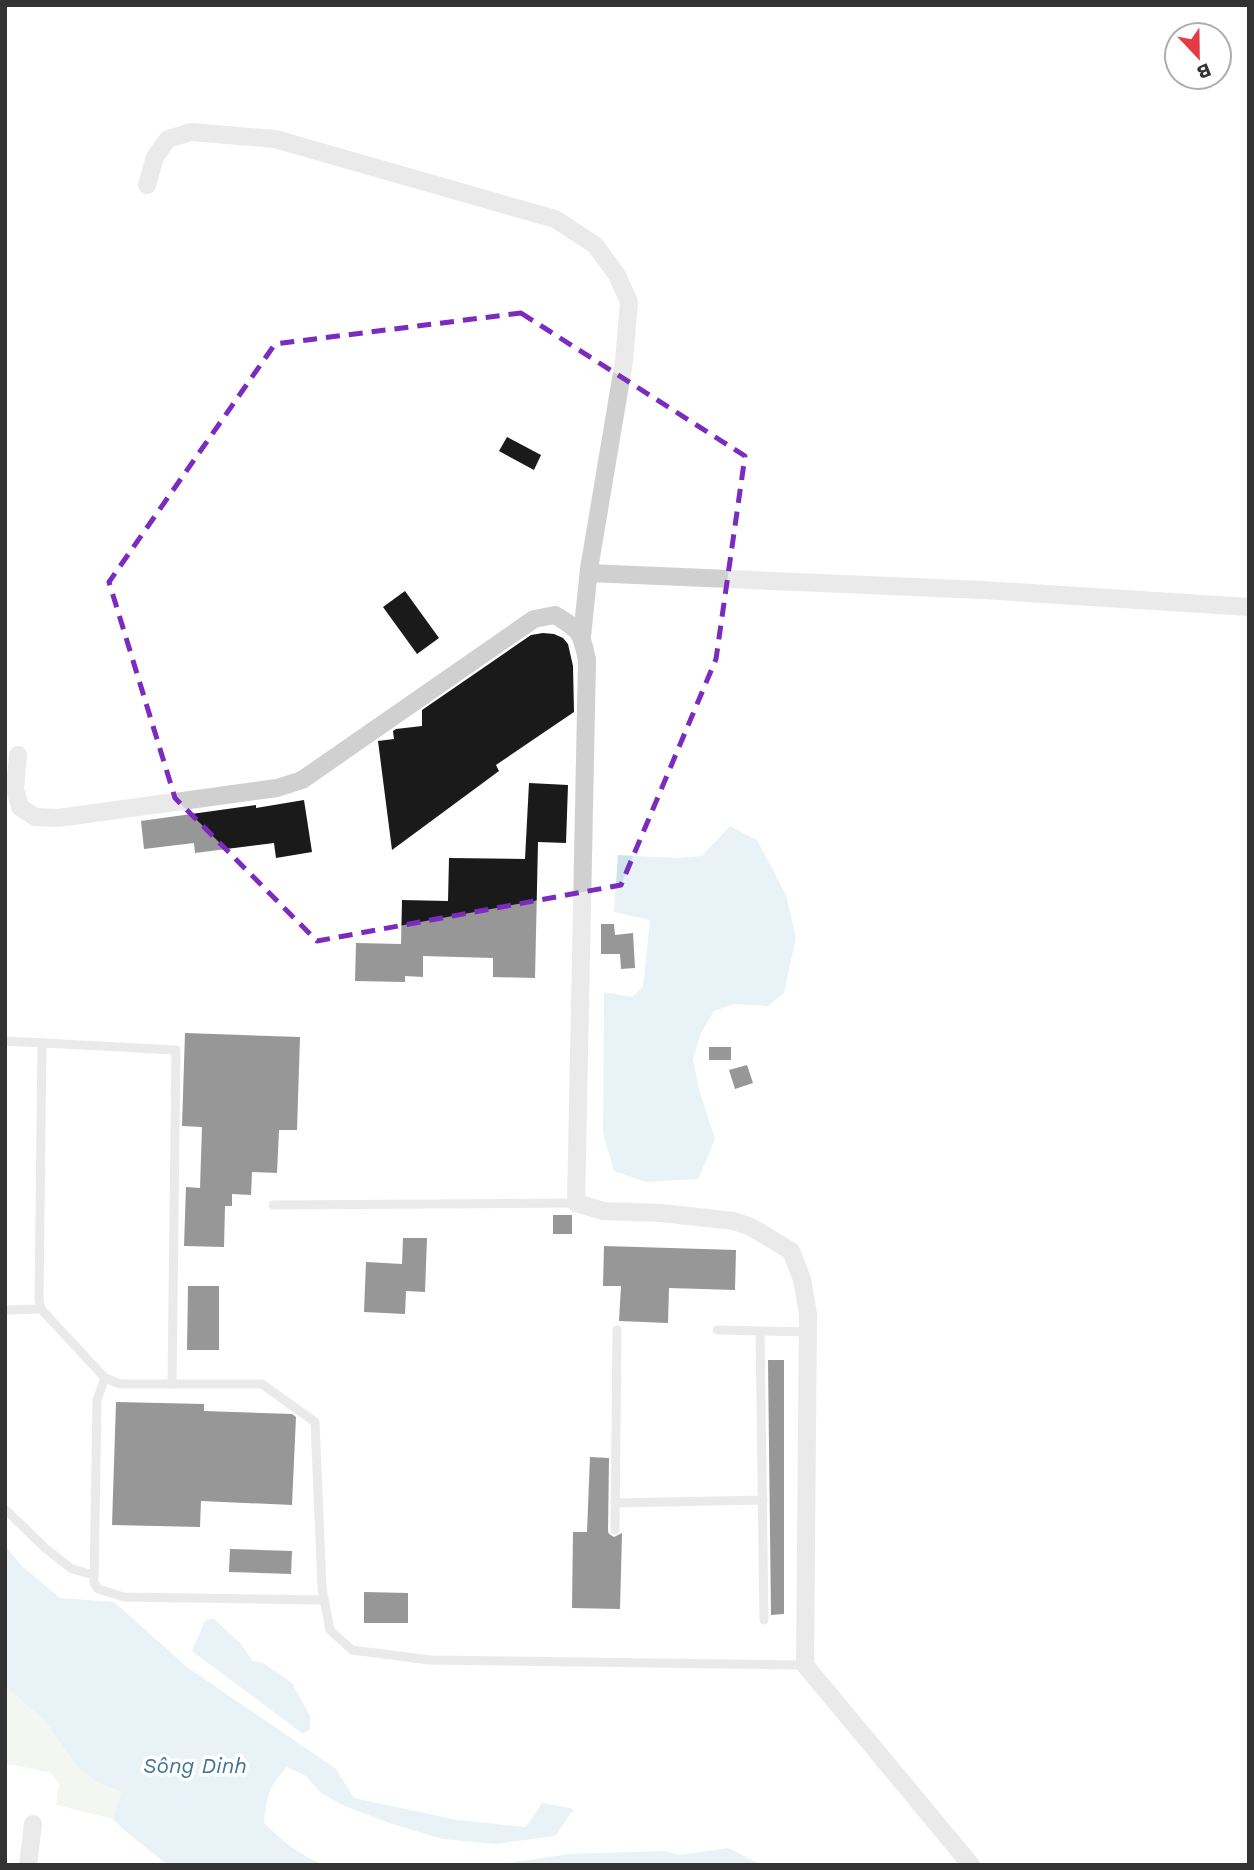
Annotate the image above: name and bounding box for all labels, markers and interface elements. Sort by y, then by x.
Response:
north arrow [1163,21,1233,91]
text: B [1194,58,1215,84]
water label: Sông Dinh [143,1753,247,1778]

